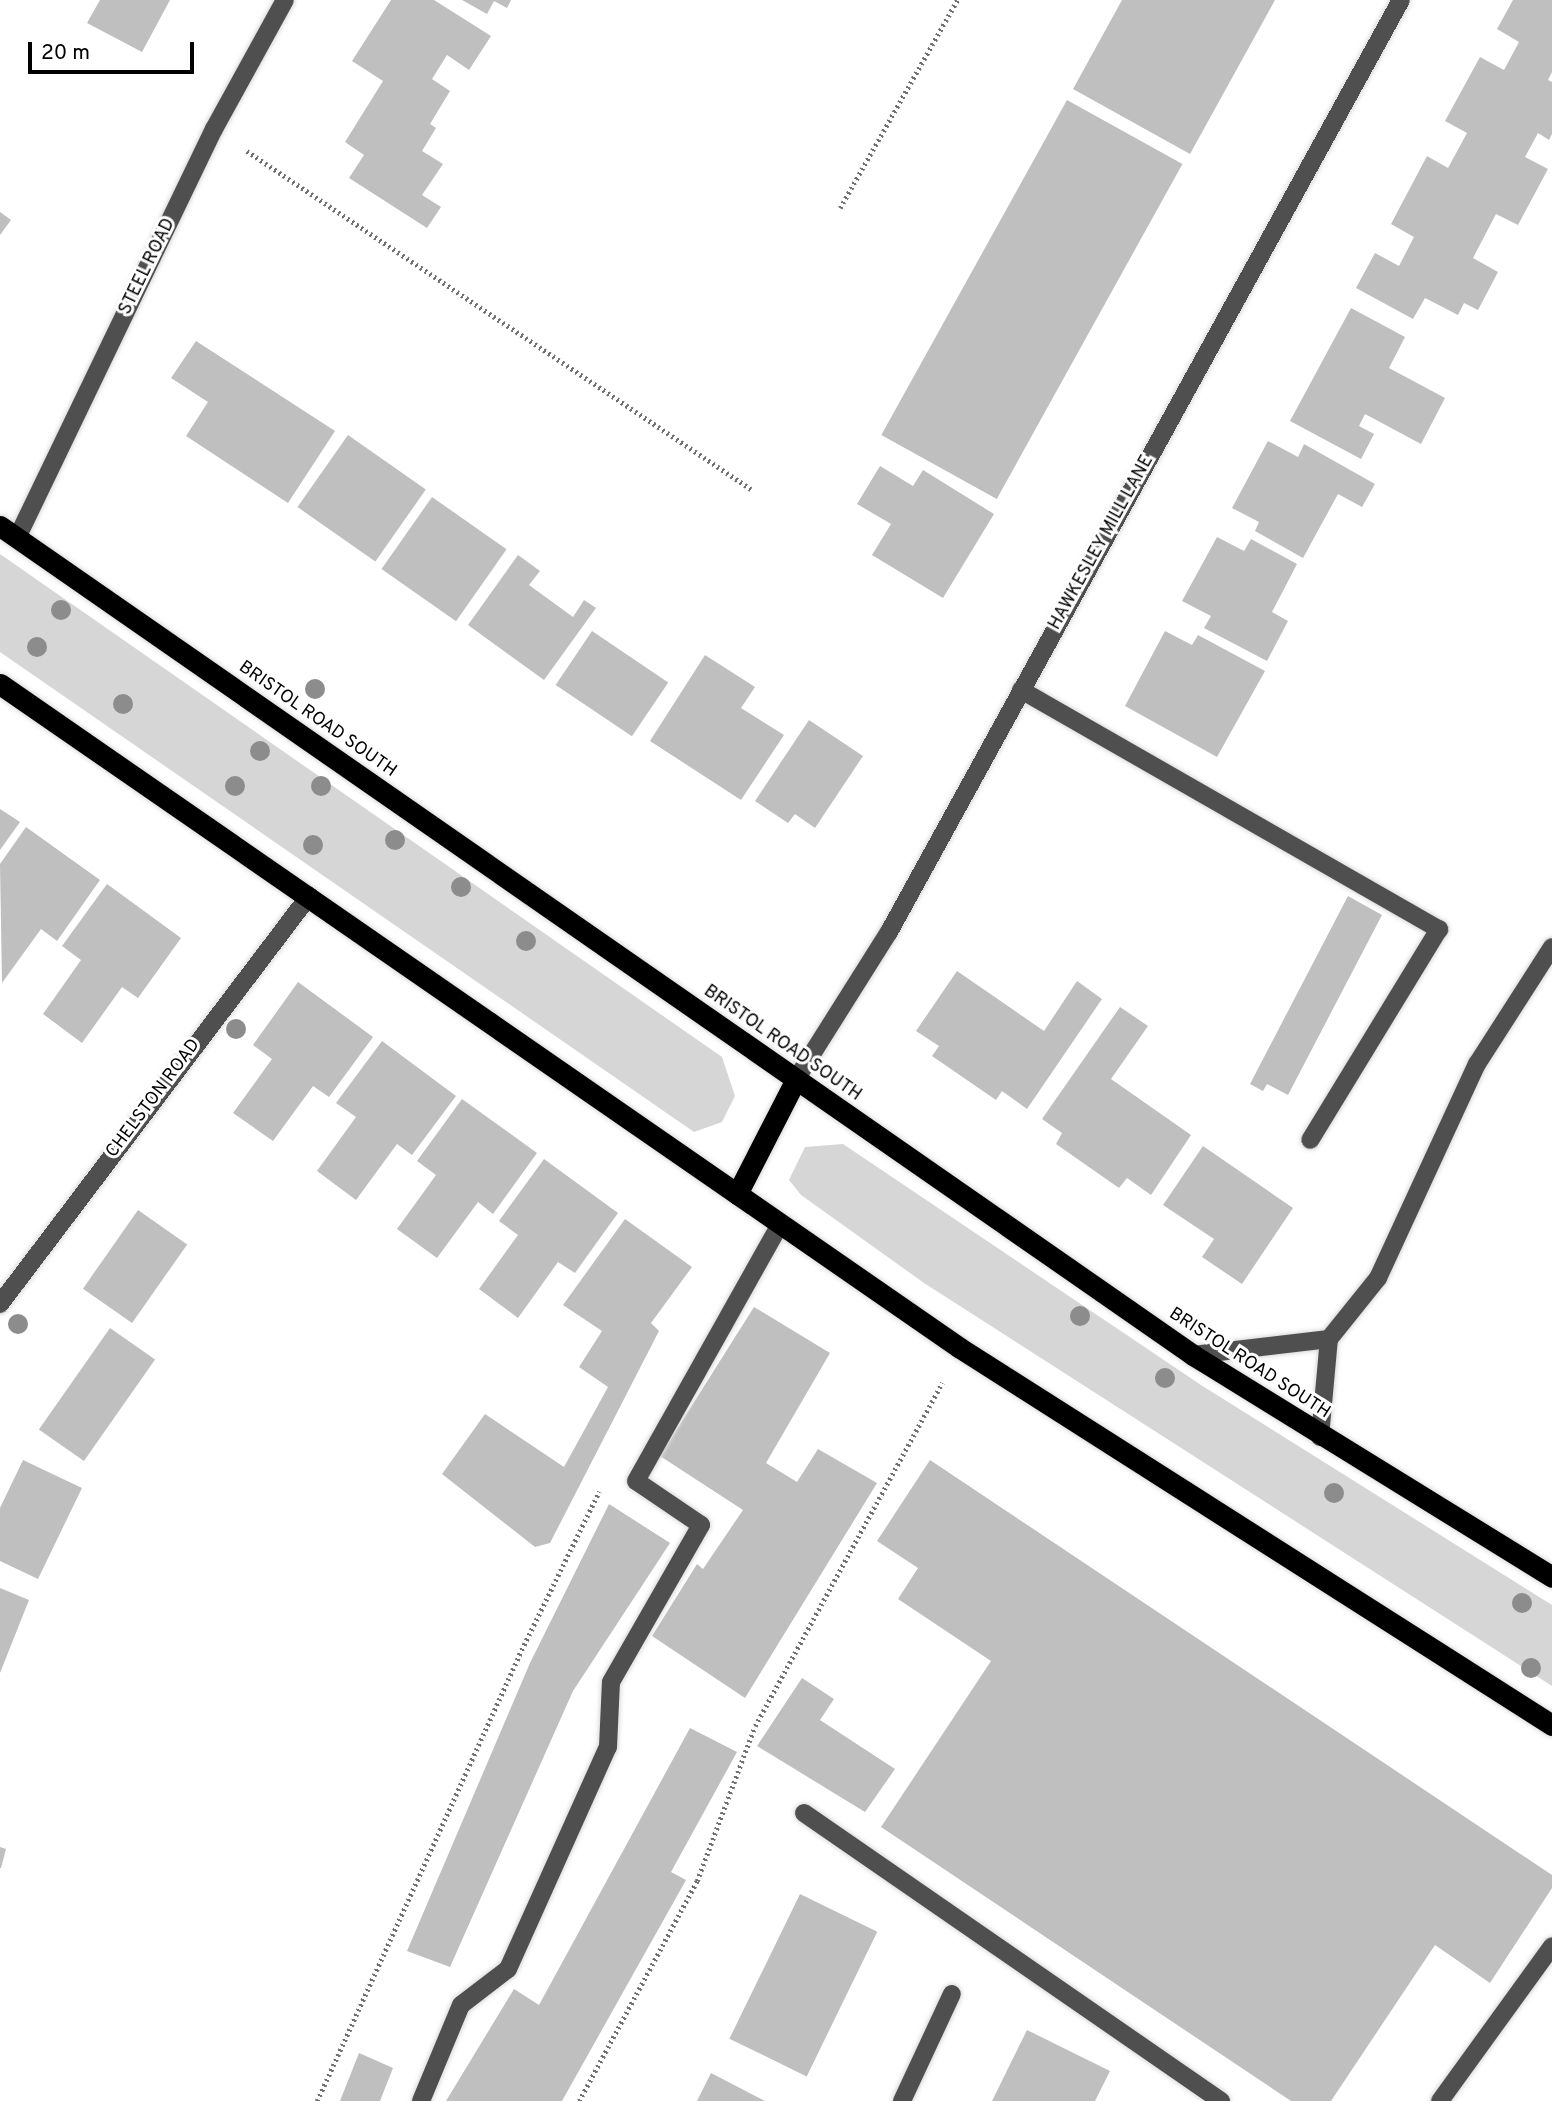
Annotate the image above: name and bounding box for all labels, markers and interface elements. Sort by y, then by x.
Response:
scale bar [32,28,198,72]
text: 20 m [41,40,90,67]
street label: STEEL ROAD [115,215,181,319]
street label: HAWKESLEY MILL LANE [1045,451,1159,635]
street label: BRISTOL ROAD SOUTH [234,657,400,783]
street label: BRISTOL ROAD SOUTH [699,981,865,1107]
street label: CHELSTON ROAD [102,1035,206,1163]
street label: BRISTOL ROAD SOUTH [1164,1304,1334,1424]

